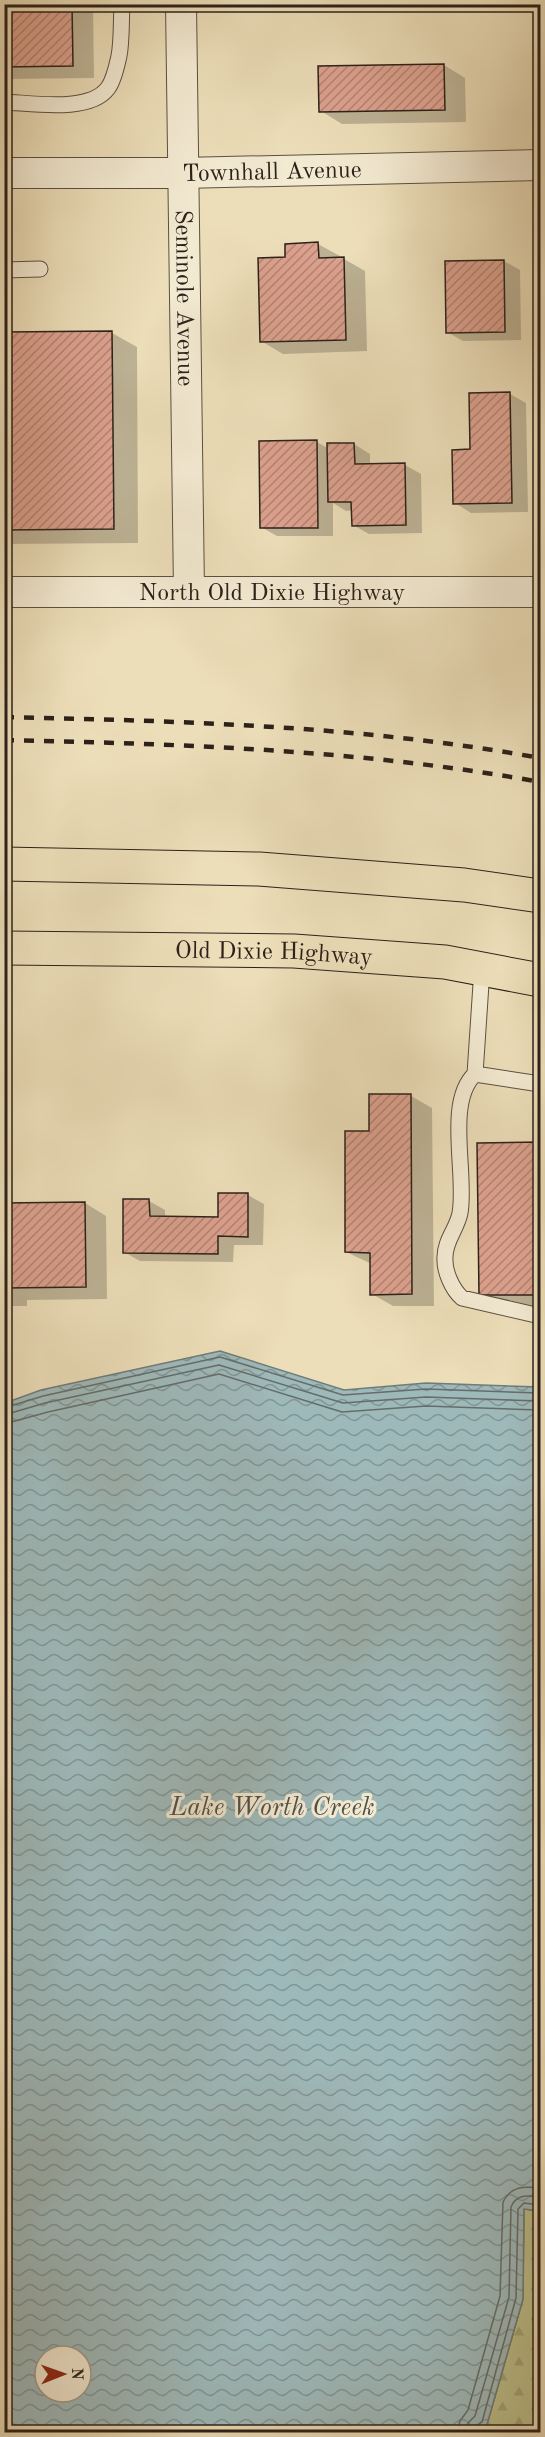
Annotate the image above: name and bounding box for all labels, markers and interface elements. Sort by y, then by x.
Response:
street label: Townhall Avenue [182,159,362,187]
street label: Seminole Avenue [170,209,196,387]
street label: North Old Dixie Highway [139,582,406,606]
street label: Old Dixie Highway [175,940,374,971]
water label: Lake Worth Creek [168,1795,375,1821]
north arrow [33,2344,93,2404]
text: N [68,2368,84,2381]

